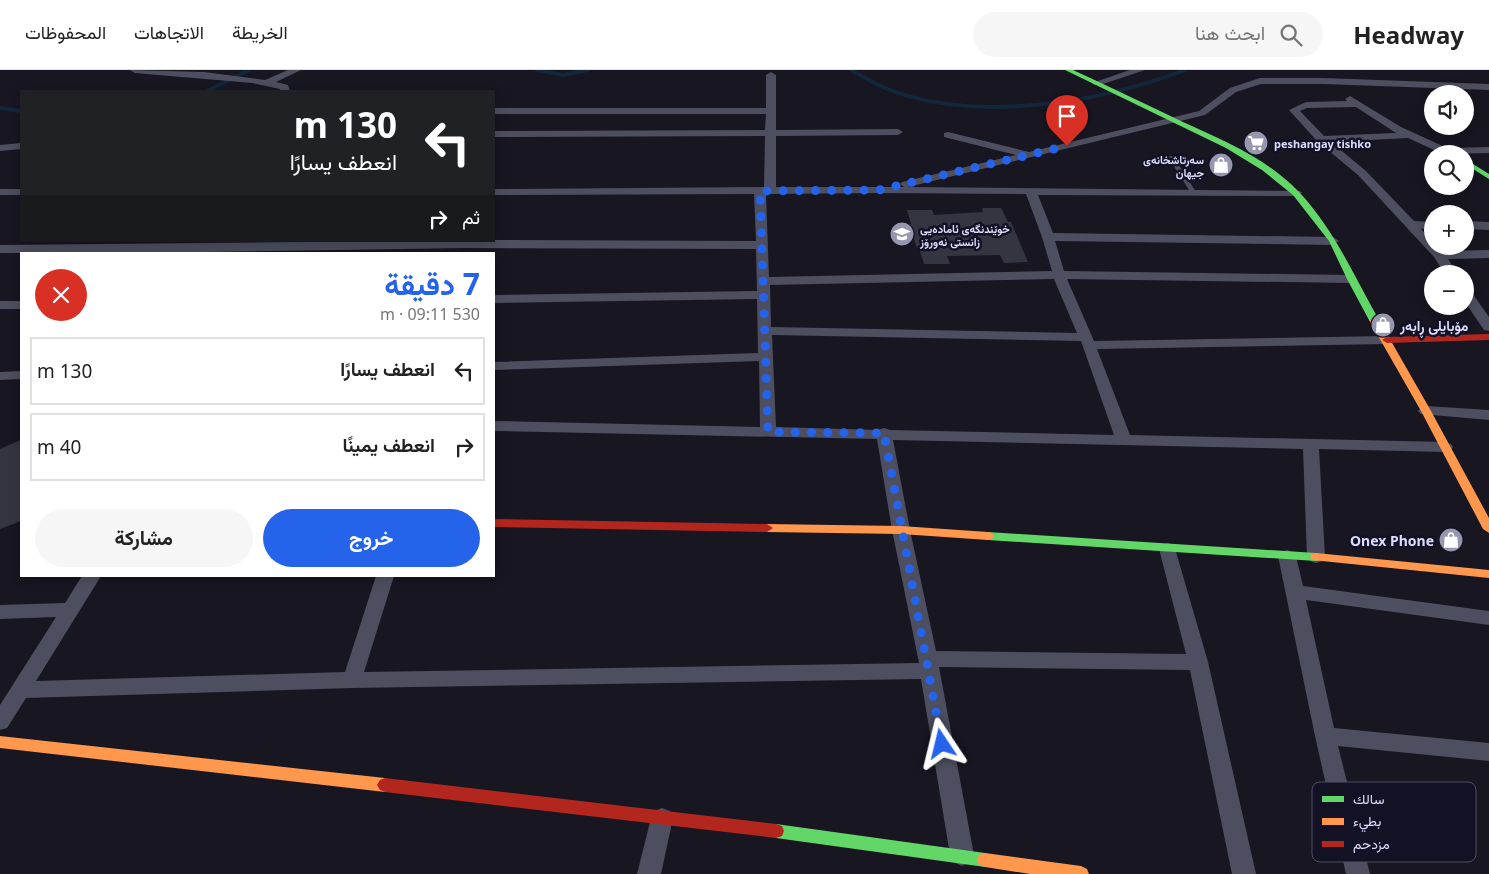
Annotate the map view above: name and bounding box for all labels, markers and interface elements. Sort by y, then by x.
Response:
search box [973,12,1323,57]
text: Headway [1353,18,1464,51]
text: المحفوظات [25,20,106,44]
text: الاتجاهات [134,20,204,44]
text: الخريطة [232,20,288,44]
text: ابحث هنا [1195,20,1265,46]
icon: search [1277,21,1305,49]
map controls [1424,85,1474,315]
button: sound [1424,85,1474,135]
pin [1046,95,1088,146]
text: 130 m [294,101,397,148]
icon: arrive [1053,102,1081,130]
icon: left [415,110,480,175]
supermarket icon: peshangay tishko [1243,130,1269,156]
place label: peshangay tishko [1274,136,1371,151]
button: search [1424,145,1474,195]
text: انعطف يسارًا [290,146,397,176]
place label: سەرتاشخانەی جیهان [1143,152,1205,180]
shop icon: سەرتاشخانەی جیهان [1208,152,1234,178]
text: ثم [462,204,480,230]
icon: right [424,205,452,233]
button: + [1424,205,1474,255]
school or university icon: خوێندنگەی ئامادەیی زانستی نەورۆز [889,221,915,247]
place label: خوێندنگەی ئامادەیی زانستی نەورۆز [919,221,1010,249]
text: 7 دقيقة [384,263,480,304]
button: − [1424,265,1474,315]
button: close [35,269,87,321]
text: 530 m · 09:11 [380,303,480,325]
shop icon: مۆبایلی ڕابەر [1370,312,1396,338]
place label: مۆبایلی ڕابەر [1399,316,1469,338]
text: انعطف يسارًا [340,356,435,382]
icon: left [450,357,478,385]
text: 130 m [37,358,92,384]
text: انعطف يمينًا [342,432,435,458]
icon: right [450,433,478,461]
text: 40 m [37,434,81,460]
button: مشاركة [35,509,253,567]
button: خروج [263,509,480,567]
shop icon: Onex Phone [1438,527,1464,553]
place label: Onex Phone [1350,531,1434,550]
position arrow [915,717,967,769]
legend [1312,782,1476,862]
text: سالك [1353,789,1384,808]
text: بطيء [1353,811,1381,833]
text: مزدحم [1353,834,1390,853]

